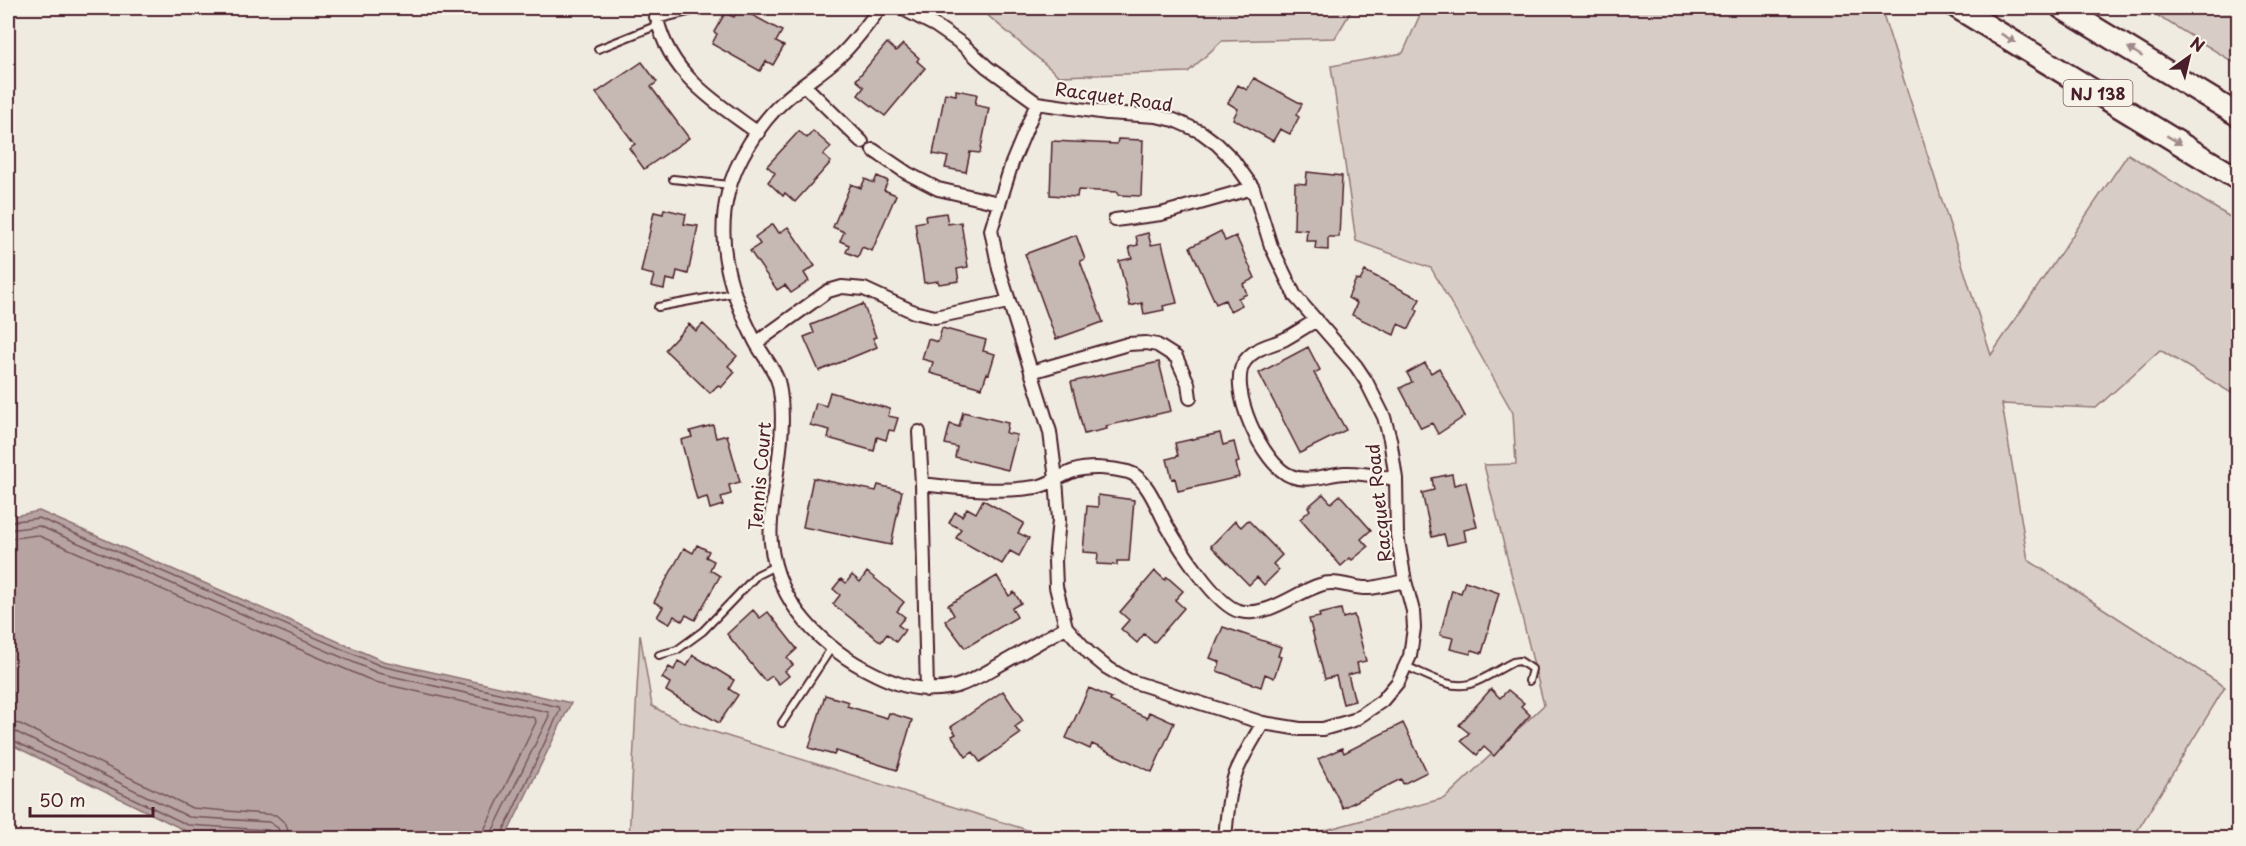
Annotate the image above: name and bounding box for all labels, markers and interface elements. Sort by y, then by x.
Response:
north arrow [2159,27,2219,87]
text: N [2186,30,2210,57]
one-way arrow [2000,32,2016,43]
one-way arrow [2127,47,2143,58]
street label: Racquet Road [1053,74,1175,118]
road number: NJ 138 [2064,80,2132,106]
one-way arrow [2166,134,2182,145]
street label: Tennis Court [741,420,777,532]
street label: Racquet Road [1358,443,1398,563]
scale bar [30,780,153,818]
text: 50 m [39,786,86,813]

